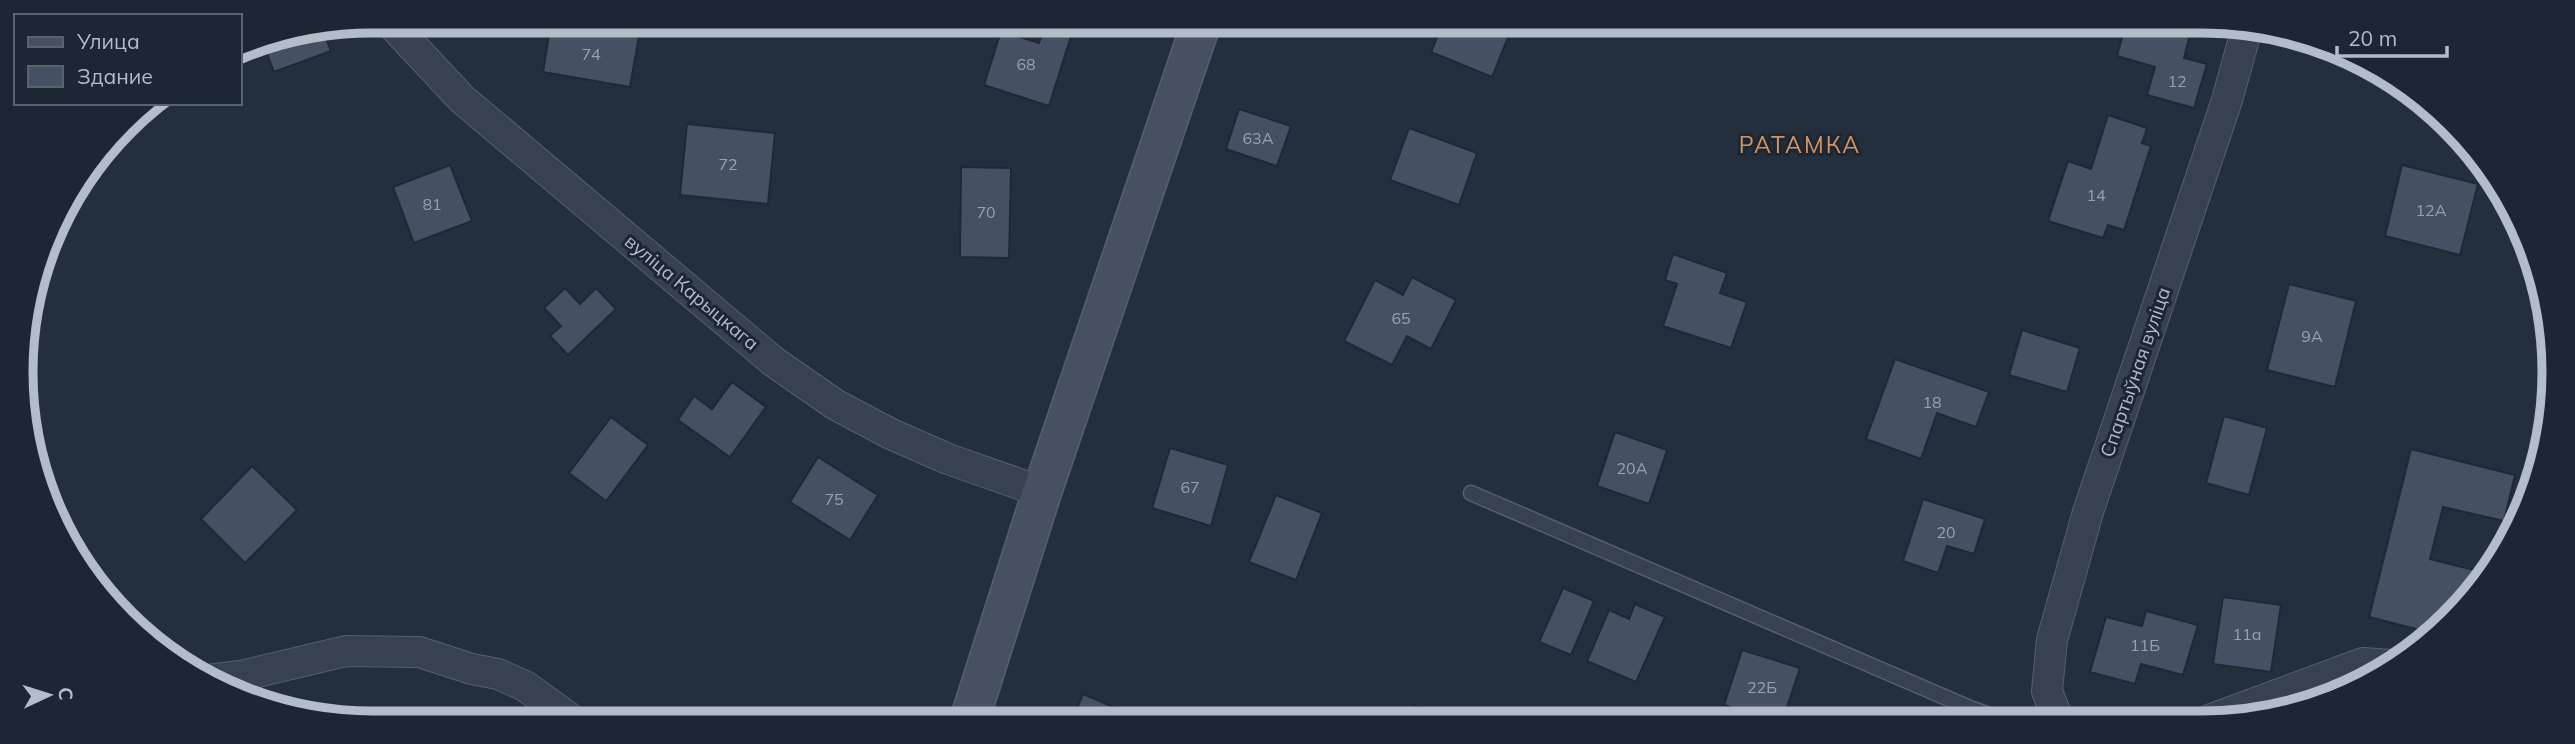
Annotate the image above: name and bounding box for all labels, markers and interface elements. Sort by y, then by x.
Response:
legend [14,14,242,105]
scale bar [2337,14,2447,58]
text: 20 m [2348,25,2397,51]
text: Улица [76,28,140,54]
house number: 74 [581,44,601,64]
house number: 68 [1016,54,1036,74]
text: Здание [77,63,153,89]
house number: 12 [2167,71,2187,91]
house number: 63А [1243,128,1274,148]
district label: РАТАМКА [1739,130,1861,159]
house number: 72 [718,154,738,174]
house number: 14 [2086,185,2106,205]
house number: 81 [422,194,442,214]
house number: 12А [2416,200,2447,220]
house number: 70 [976,202,996,222]
street label: вуліца Карыцкага [620,229,764,355]
street label: Спартыўная вуліца [2095,284,2175,460]
house number: 65 [1391,308,1411,328]
house number: 9А [2301,326,2323,346]
house number: 18 [1922,392,1942,412]
house number: 20А [1617,458,1648,478]
house number: 67 [1180,477,1200,497]
house number: 75 [824,489,844,509]
house number: 20 [1936,522,1956,542]
house number: 11а [2233,624,2261,644]
house number: 11Б [2130,635,2160,655]
north arrow [14,660,84,730]
house number: 22Б [1747,677,1777,697]
text: С [54,686,78,701]

